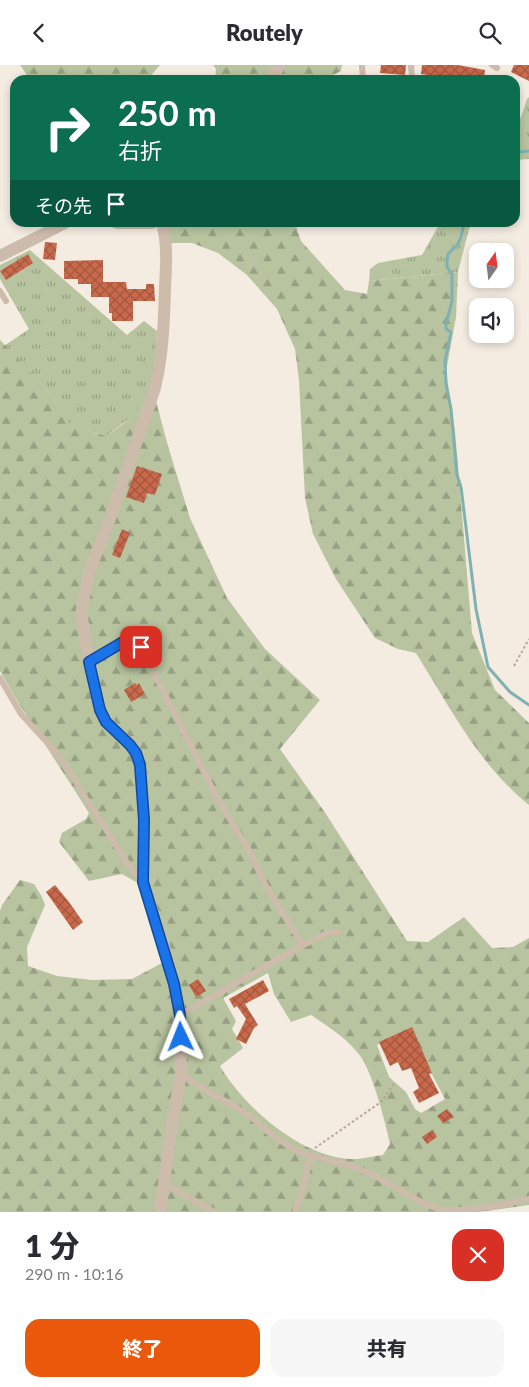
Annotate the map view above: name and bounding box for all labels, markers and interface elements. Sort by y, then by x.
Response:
icon: back [25,19,53,47]
text: Routely [226,19,303,46]
icon: search [476,19,504,47]
text: 250 m [118,91,217,133]
icon: right [35,95,100,160]
text: 右折 [118,137,162,164]
icon: arrive [102,190,130,218]
text: その先 [35,194,92,217]
north arrow [469,243,514,287]
map controls [469,243,514,343]
button: sound [469,298,514,343]
pin [120,626,162,668]
icon: arrive [127,633,155,661]
position arrow [154,1010,206,1062]
text: 1 分 [25,1227,79,1263]
button: close [452,1229,504,1281]
text: 290 m · 10:16 [25,1264,124,1283]
button: 終了 [25,1319,260,1377]
button: 共有 [270,1319,504,1377]

